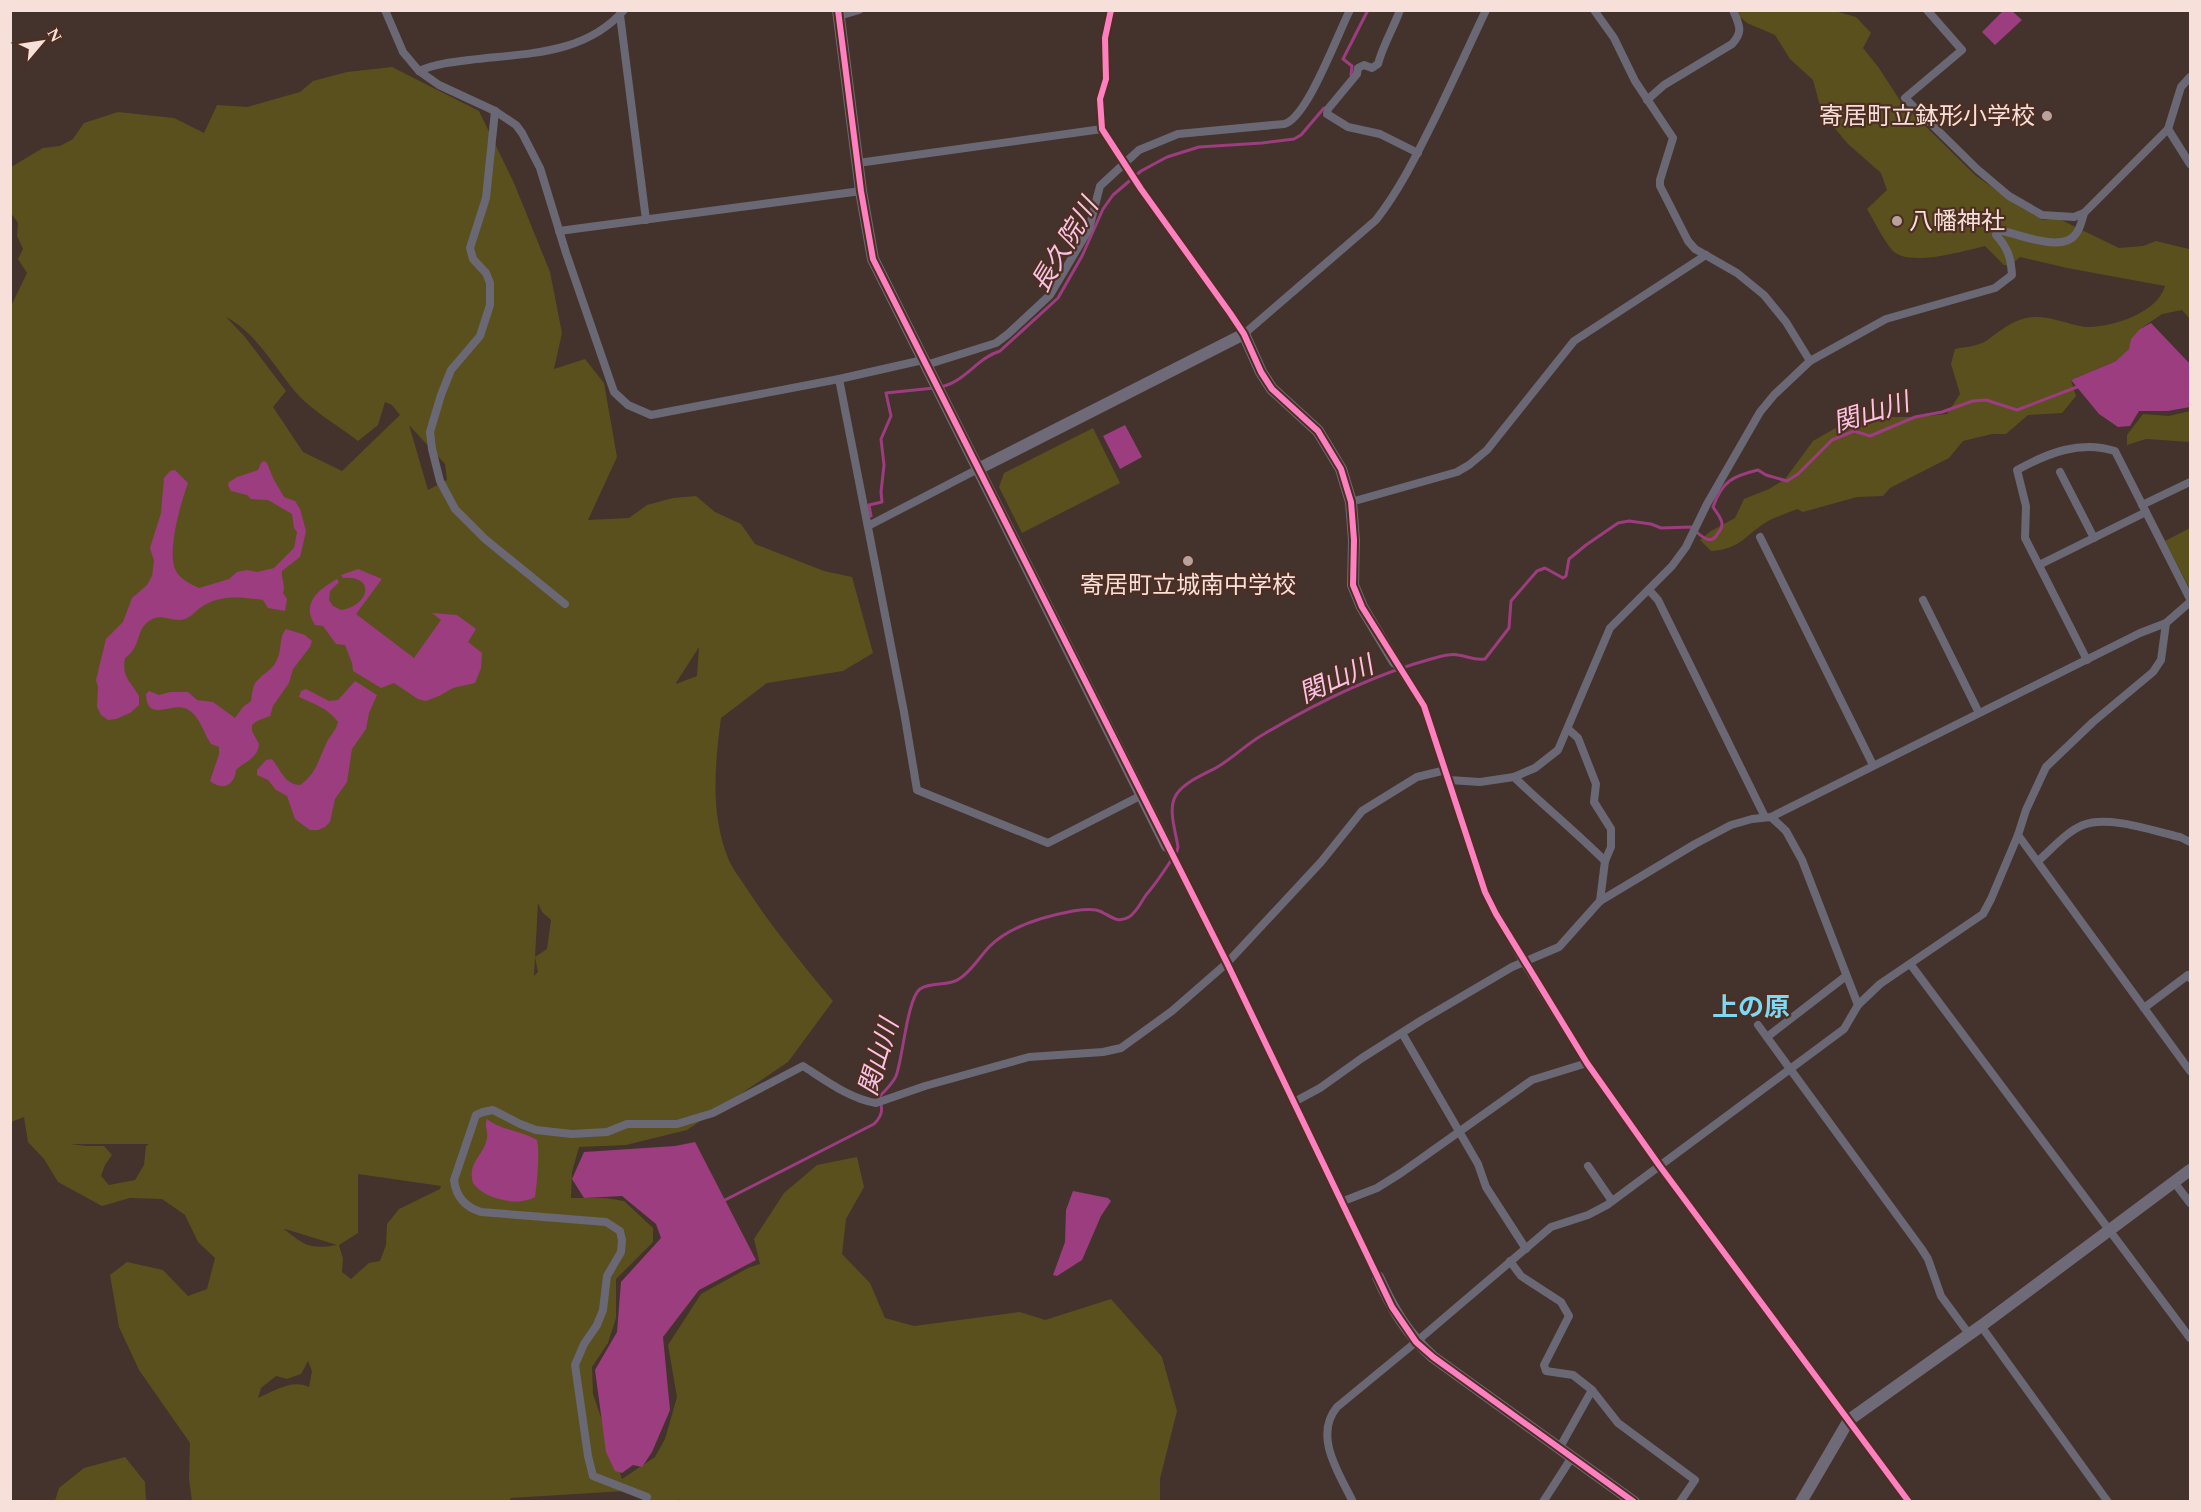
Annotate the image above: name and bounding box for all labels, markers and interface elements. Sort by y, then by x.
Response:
north arrow [12,12,72,72]
text: N [41,24,68,47]
place label: 寄居町立鉢形小学校 [1819,99,2035,135]
marker: 寄居町立鉢形小学校 [2040,109,2054,123]
water label: 長久院川 [1021,188,1110,300]
place label: 八幡神社 [1909,204,2005,240]
marker: 八幡神社 [1890,214,1904,228]
water label: 関山川 [1828,382,1917,443]
marker: 寄居町立城南中学校 [1181,554,1195,568]
place label: 寄居町立城南中学校 [1080,568,1296,604]
water label: 関山川 [1293,645,1383,714]
district label: 上の原 [1712,988,1790,1028]
water label: 関山川 [848,1011,910,1100]

